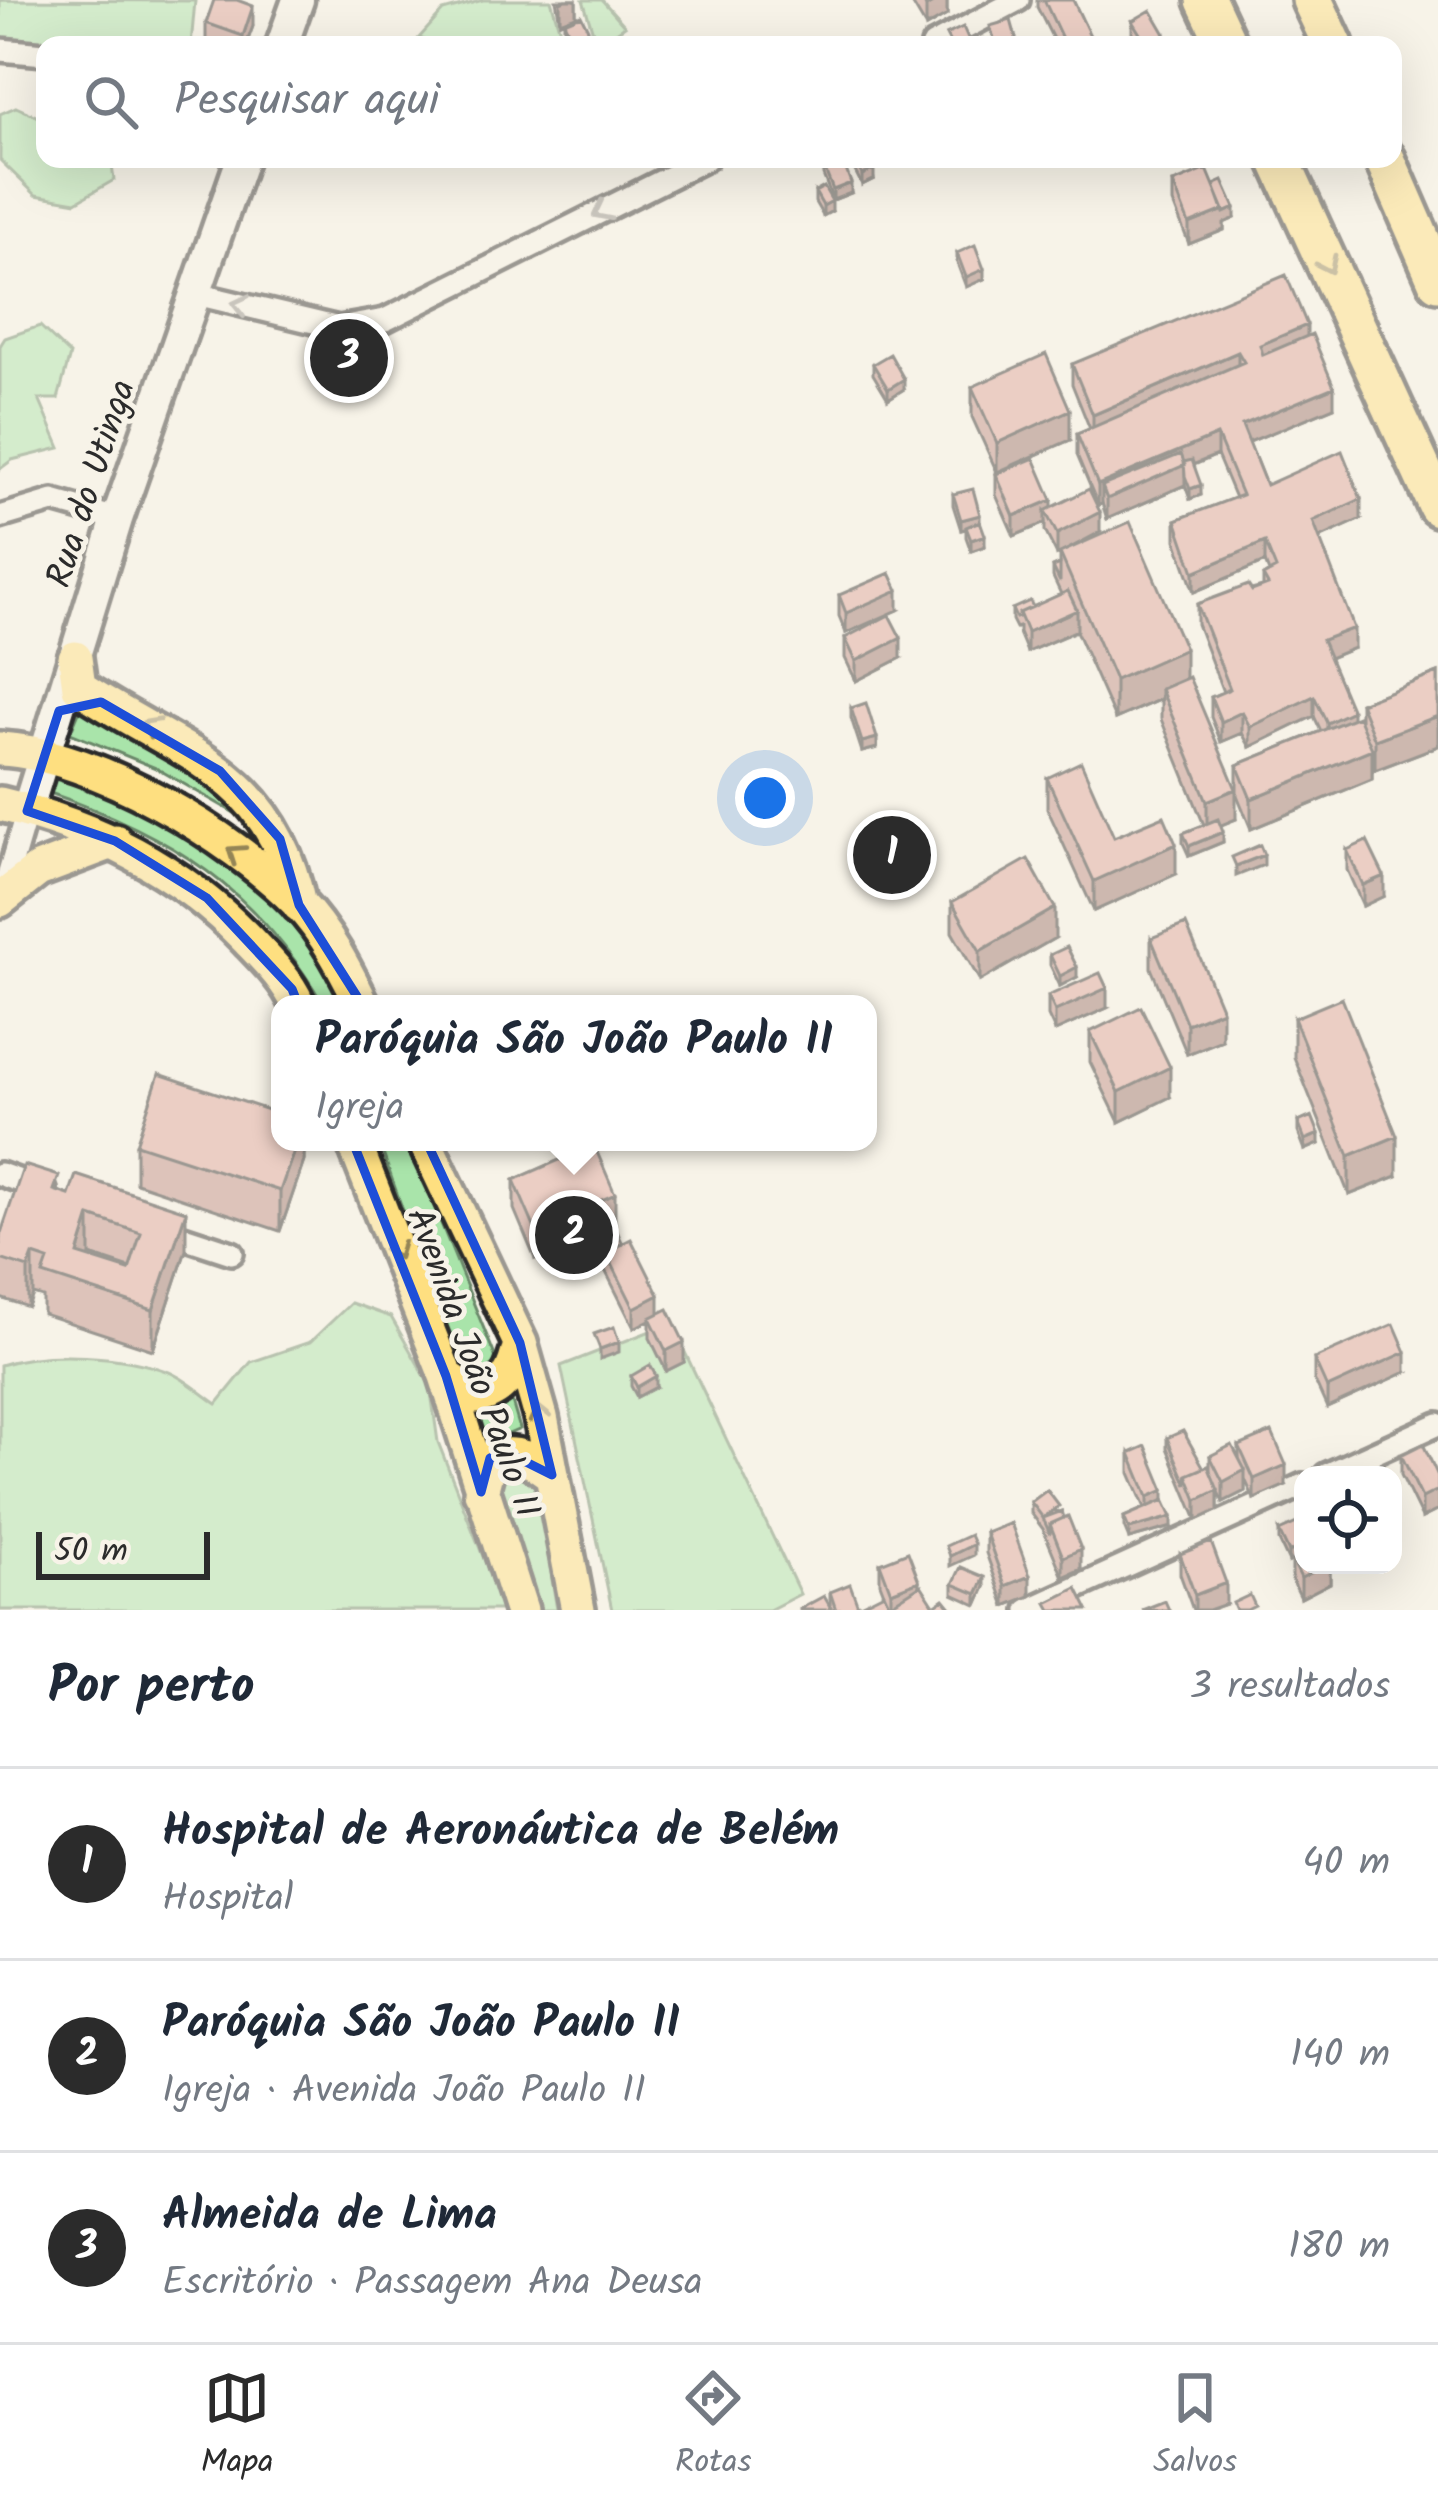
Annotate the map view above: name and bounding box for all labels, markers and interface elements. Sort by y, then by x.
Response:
search box [36,36,1402,168]
text: Pesquisar aqui [174,66,440,138]
icon: search [78,69,144,135]
one-way arrow [592,197,614,220]
one-way arrow [1314,253,1337,275]
one-way arrow [231,294,251,319]
pin: 3 [310,313,388,403]
street label: Rua do Utinga [32,373,153,595]
one-way arrow [141,718,163,741]
your location [735,768,795,828]
pin: 1 [853,810,931,900]
one-way arrow [226,845,248,867]
popup [271,995,877,1151]
text: Paróquia São João Paulo II [315,1006,833,1078]
text: Igreja [315,1078,404,1140]
pin: 2 [535,1190,613,1280]
street label: Avenida João Paulo II [389,1200,554,1527]
one-way arrow [382,1240,406,1261]
one-way arrow [528,1403,553,1423]
map controls [1294,1466,1402,1574]
button: locate [1294,1466,1402,1574]
scale bar [36,1526,210,1579]
text: 50 m [54,1526,128,1579]
text: Por perto [48,1648,254,1729]
text: 3 resultados [1190,1657,1390,1719]
text: Hospital de Aeronáutica de Belém [162,1797,839,1869]
text: 1 [81,1833,93,1895]
text: 40 m [1302,1833,1390,1895]
text: Hospital [162,1869,293,1931]
text: Paróquia São João Paulo II [162,1989,680,2061]
text: 2 [76,2025,98,2087]
text: 140 m [1290,2025,1390,2087]
text: Igreja · Avenida João Paulo II [162,2061,646,2123]
text: Almeida de Lima [162,2181,497,2253]
text: 3 [76,2217,98,2279]
text: 180 m [1288,2217,1390,2279]
text: Escritório · Passagem Ana Deusa [162,2253,703,2315]
tab: Mapa [201,2365,274,2490]
tab: Rotas [675,2365,752,2490]
tab: Salvos [1153,2365,1237,2490]

